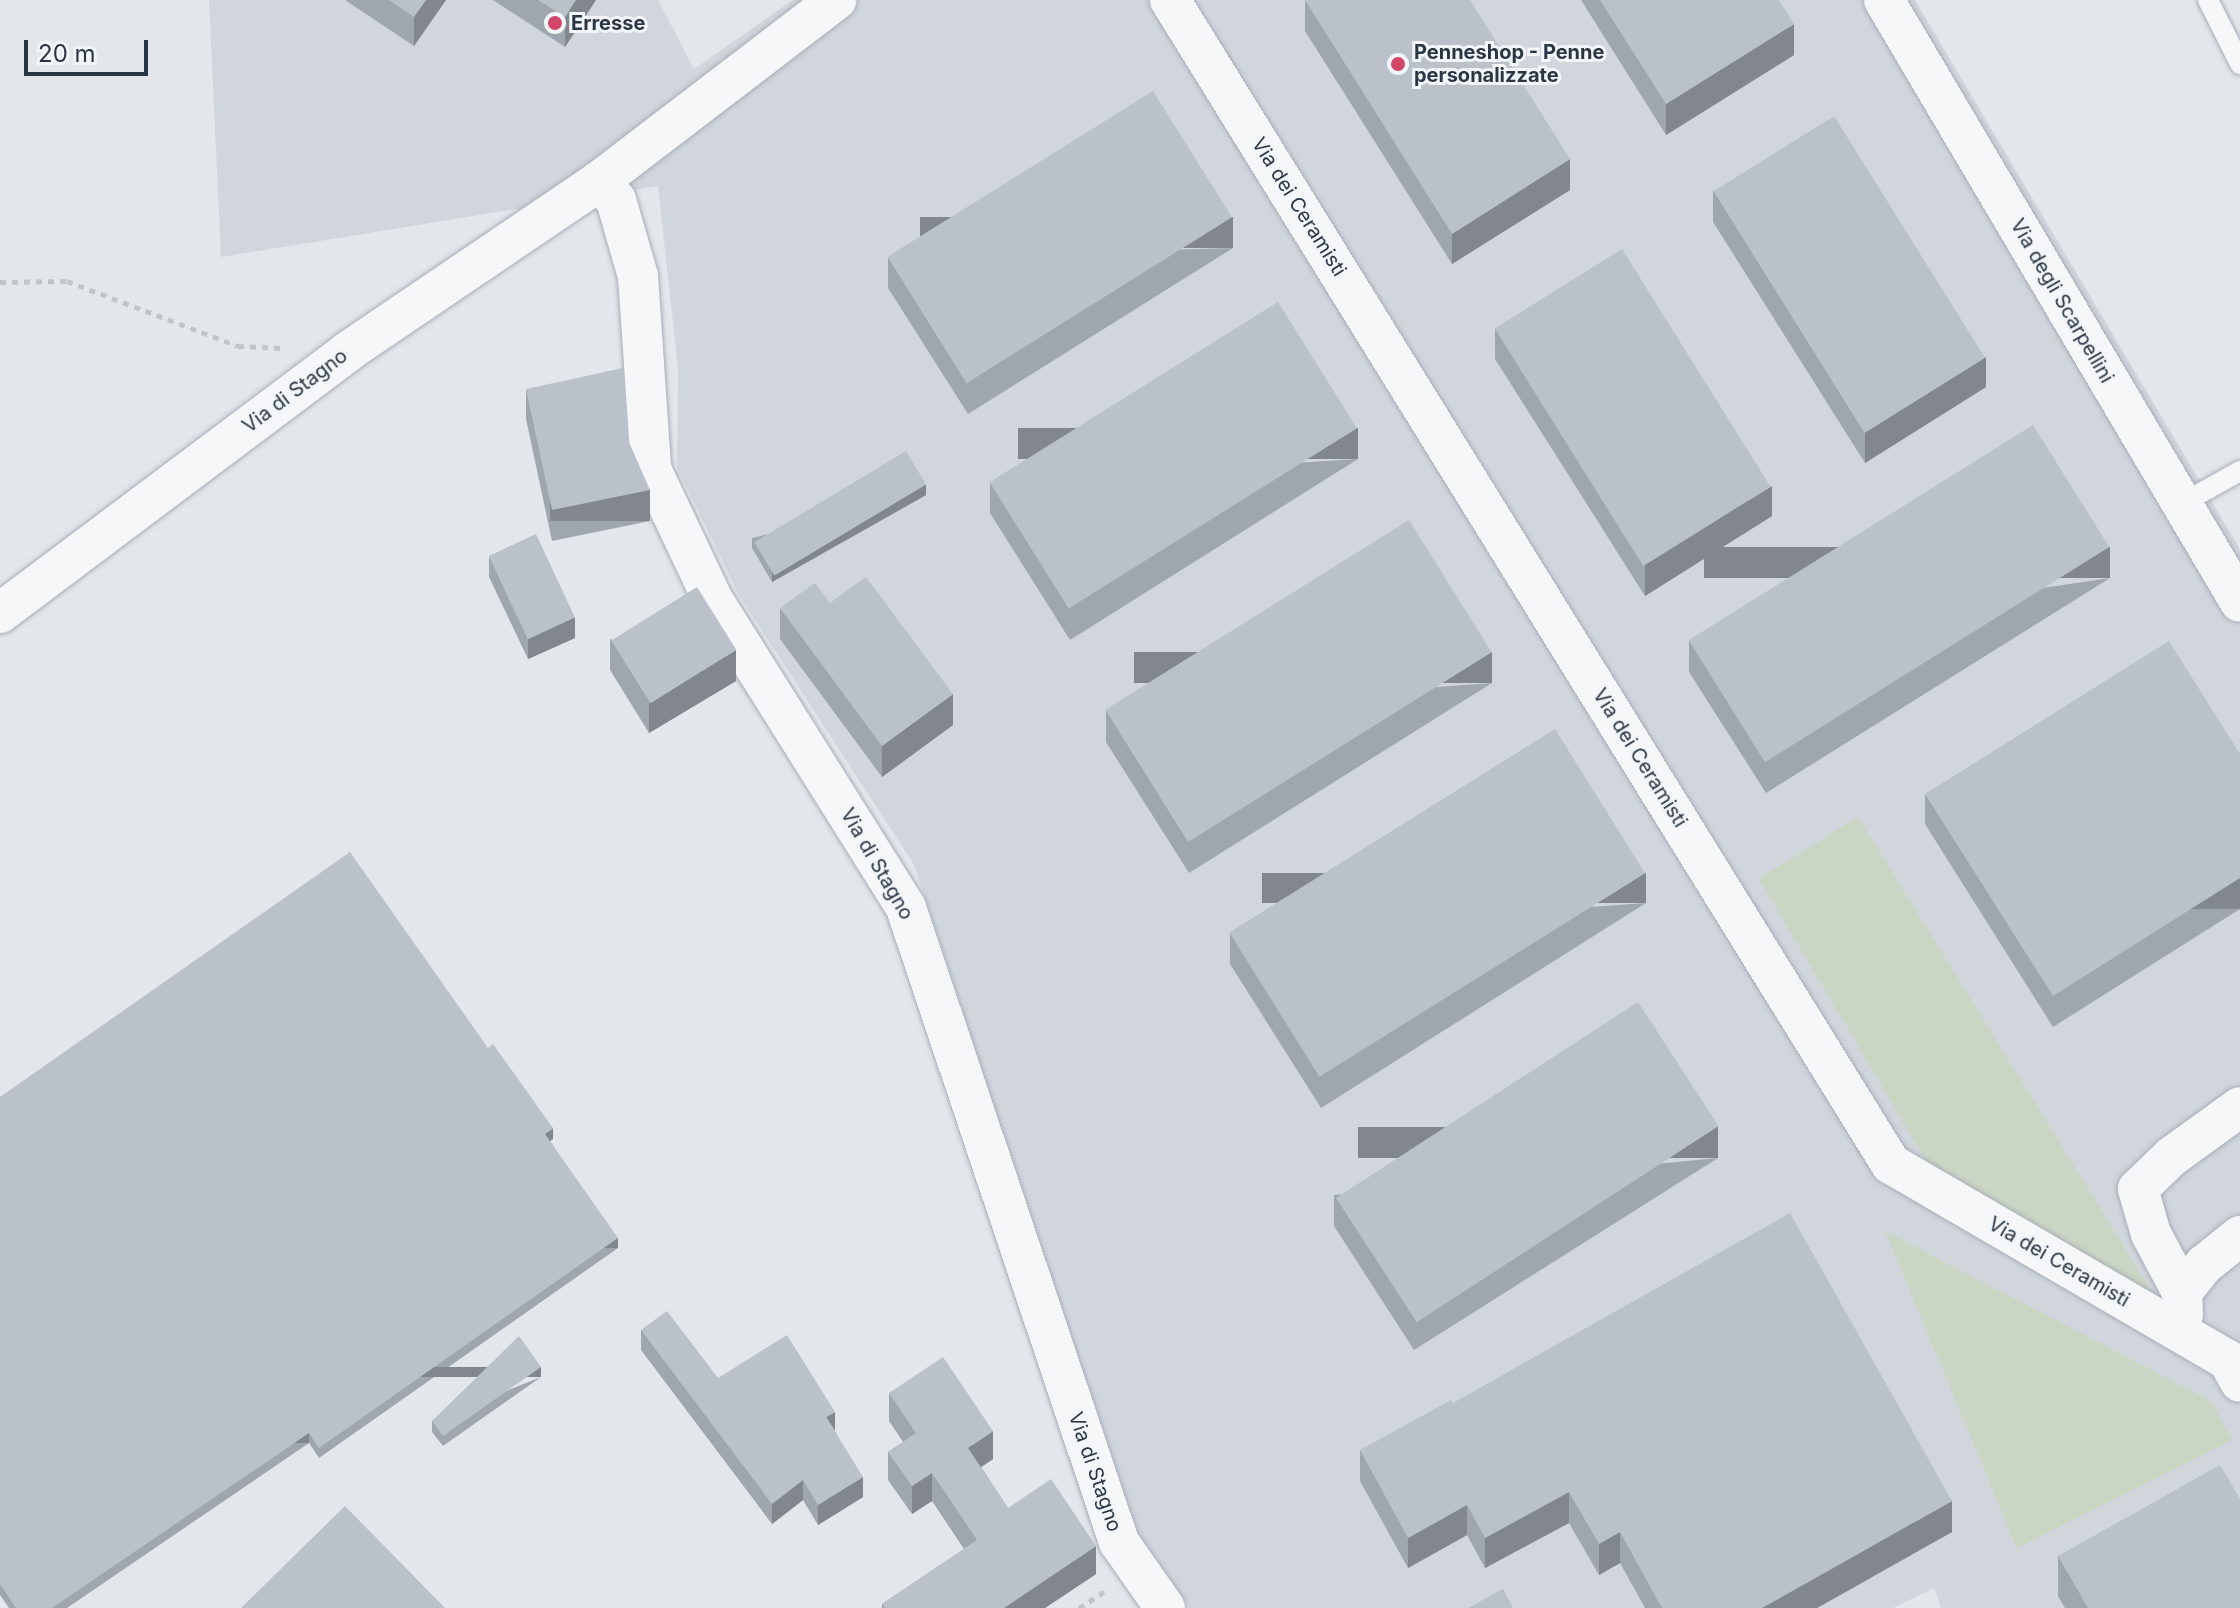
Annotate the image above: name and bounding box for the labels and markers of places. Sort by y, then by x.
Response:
place label: Erresse [571,11,645,35]
marker: Erresse [546,14,564,32]
place label: Penneshop - Penne personalizzate [1414,40,1604,87]
marker: Penneshop - Penne personalizzate [1389,55,1407,73]

